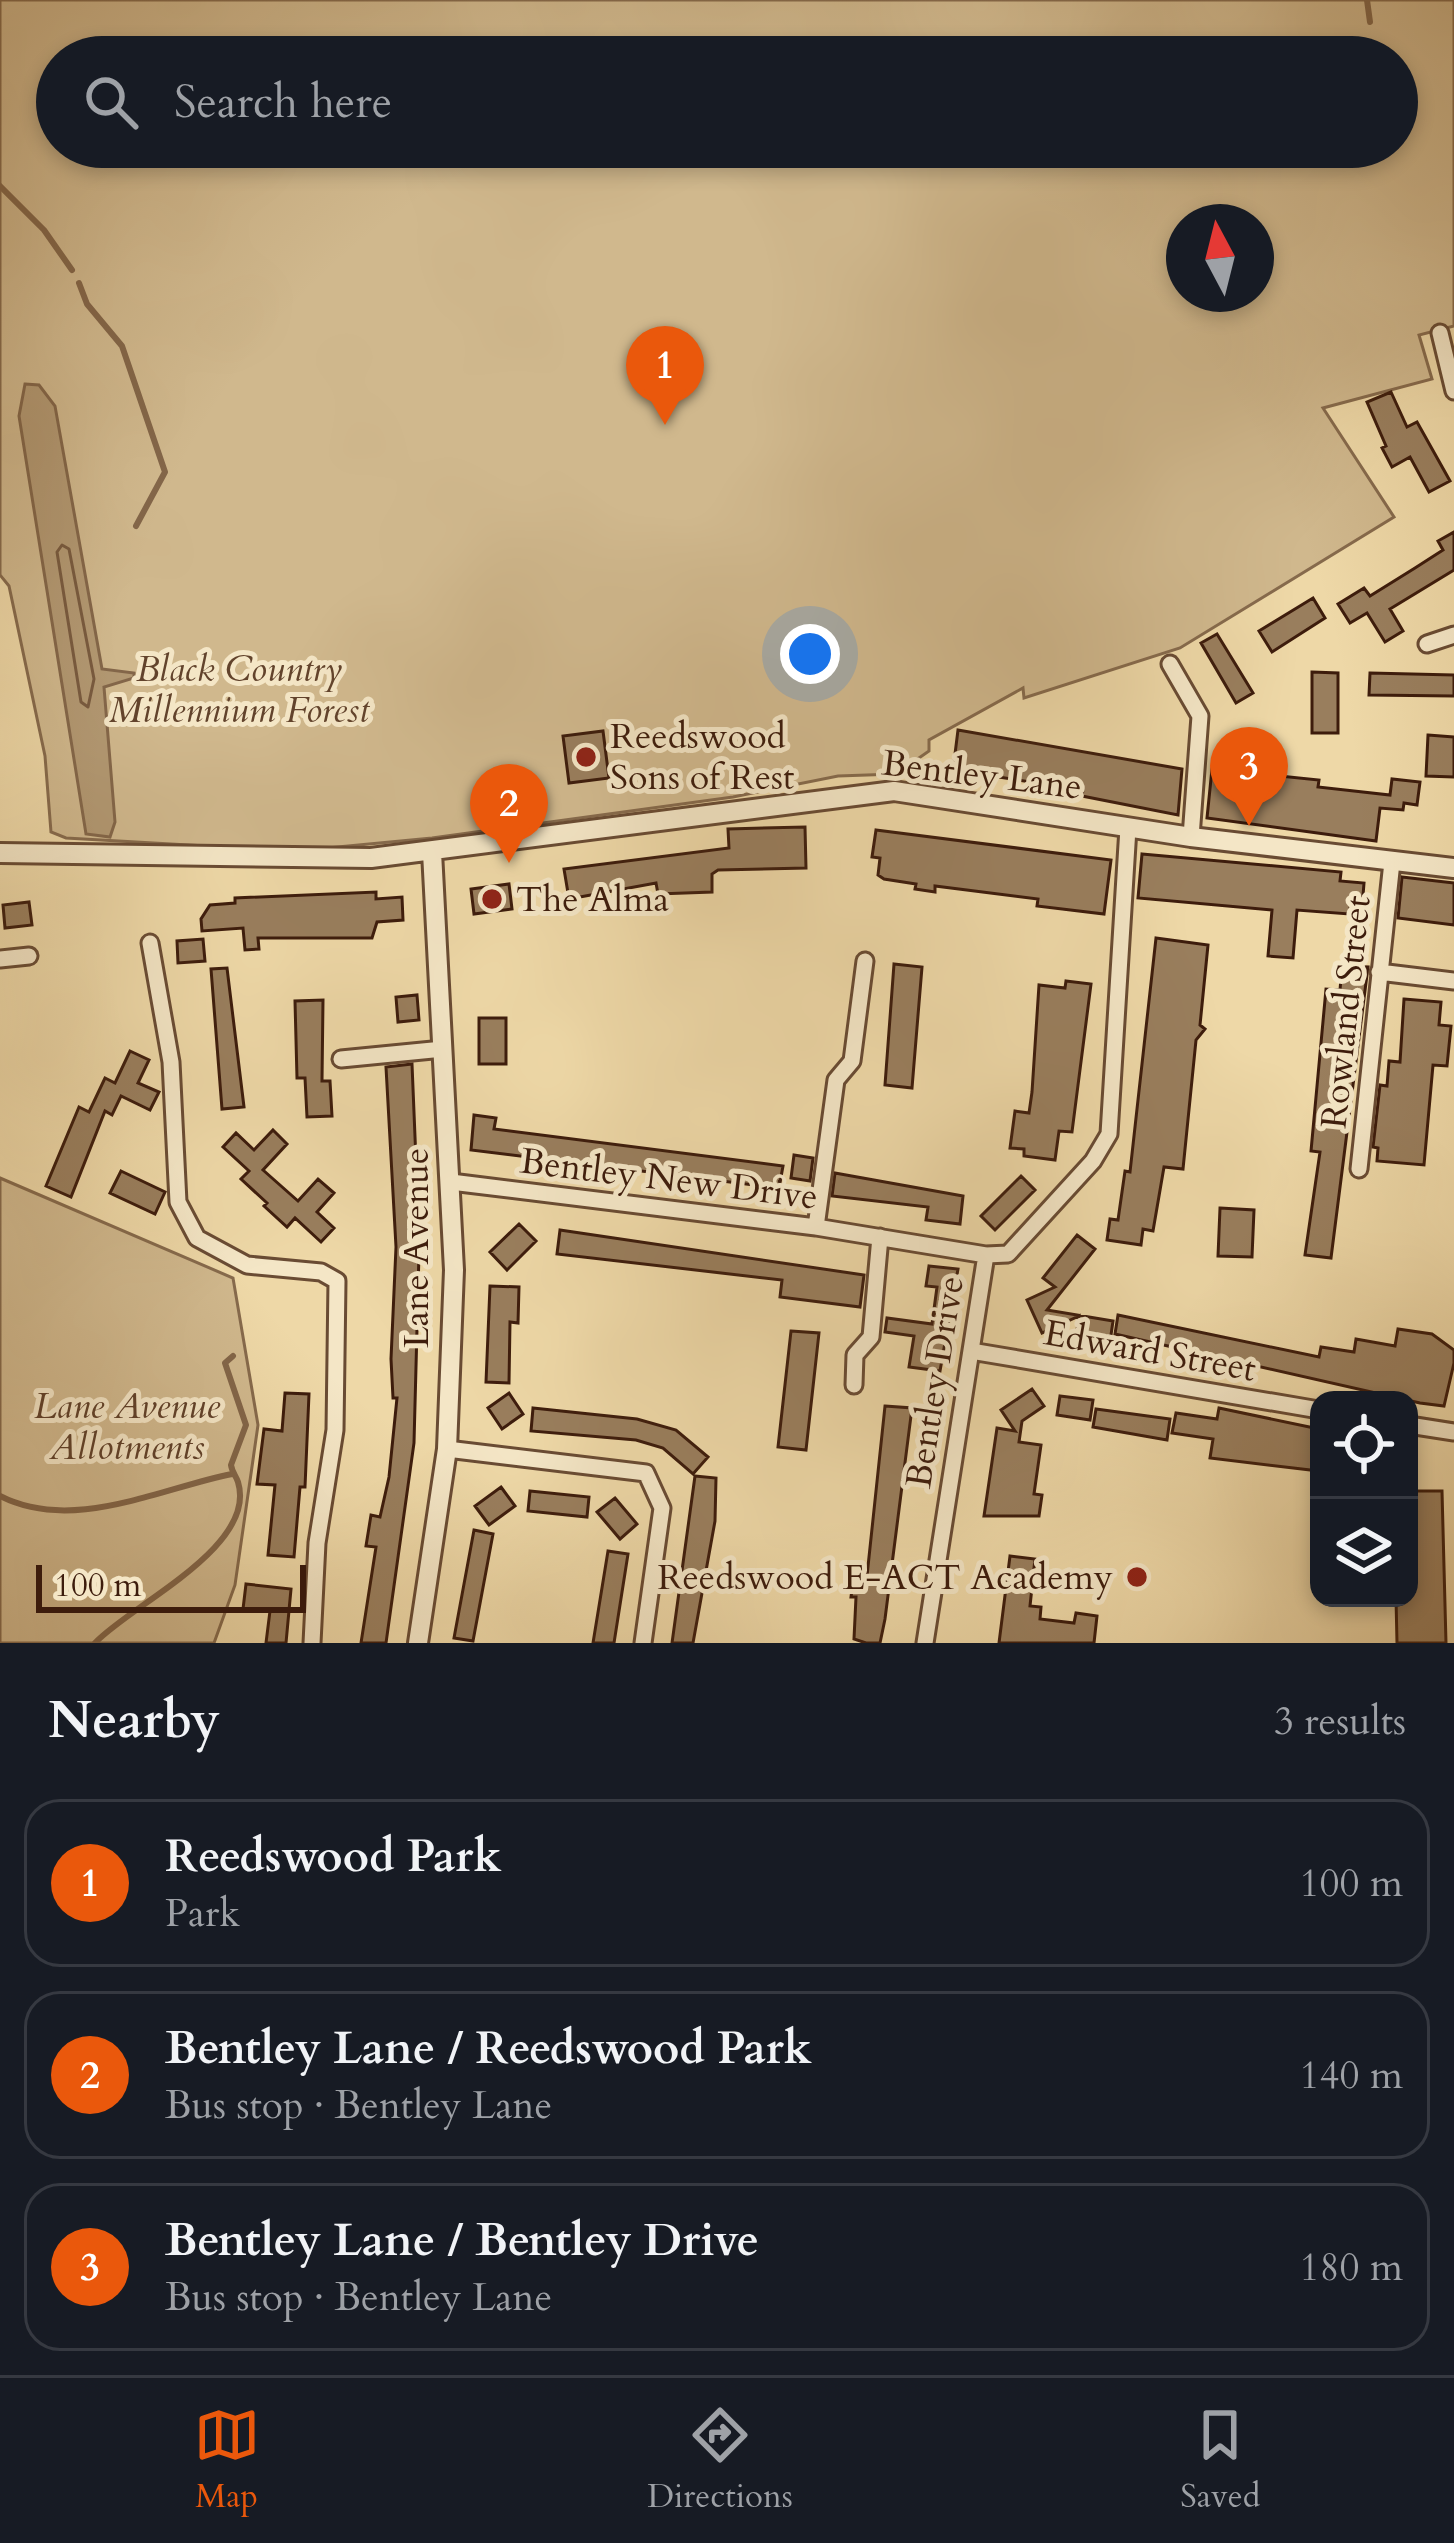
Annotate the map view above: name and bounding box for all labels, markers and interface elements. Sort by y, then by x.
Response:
search box [36,36,1418,168]
icon: search [78,69,144,135]
text: Search here [174,72,392,133]
north arrow [1166,204,1274,312]
pin: 1 [626,326,704,425]
your location [780,624,840,684]
park label: Black Country Millennium Forest [109,645,371,735]
place label: Reedswood Sons of Rest [610,712,794,802]
pin: 3 [1210,727,1288,826]
street label: Bentley Lane [879,738,1085,812]
marker: Reedswood Sons of Rest [573,744,599,770]
pin: 2 [470,764,548,863]
place label: The Alma [516,875,669,924]
marker: The Alma [479,886,505,912]
street label: Rowland Street [1309,893,1383,1131]
street label: Bentley New Drive [517,1136,821,1222]
street label: Lane Avenue [392,1148,441,1348]
street label: Bentley Drive [894,1273,976,1491]
street label: Edward Street [1040,1308,1260,1394]
park label: Lane Avenue Allotments [34,1382,221,1472]
map controls [1310,1391,1418,1607]
button: locate [1310,1391,1418,1499]
button: layers [1310,1499,1418,1607]
place label: Reedswood E-ACT Academy [658,1553,1113,1602]
scale bar [36,1559,306,1612]
text: 100 m [54,1563,141,1608]
marker: Reedswood E-ACT Academy [1124,1564,1150,1590]
text: Nearby [48,1686,220,1756]
text: 3 results [1274,1695,1406,1748]
text: Reedswood Park [165,1826,502,1887]
text: 1 [80,1857,100,1910]
text: 100 m [1300,1857,1403,1910]
text: Park [165,1887,240,1940]
text: Bentley Lane / Reedswood Park [165,2018,812,2079]
text: 2 [80,2049,100,2102]
text: 140 m [1300,2049,1403,2102]
text: Bus stop · Bentley Lane [165,2079,552,2132]
text: Bentley Lane / Bentley Drive [165,2210,759,2271]
text: 3 [80,2241,100,2294]
text: 180 m [1300,2241,1403,2294]
text: Bus stop · Bentley Lane [165,2271,552,2324]
tab: Map [194,2402,260,2519]
tab: Directions [647,2402,793,2519]
tab: Saved [1180,2402,1260,2519]

